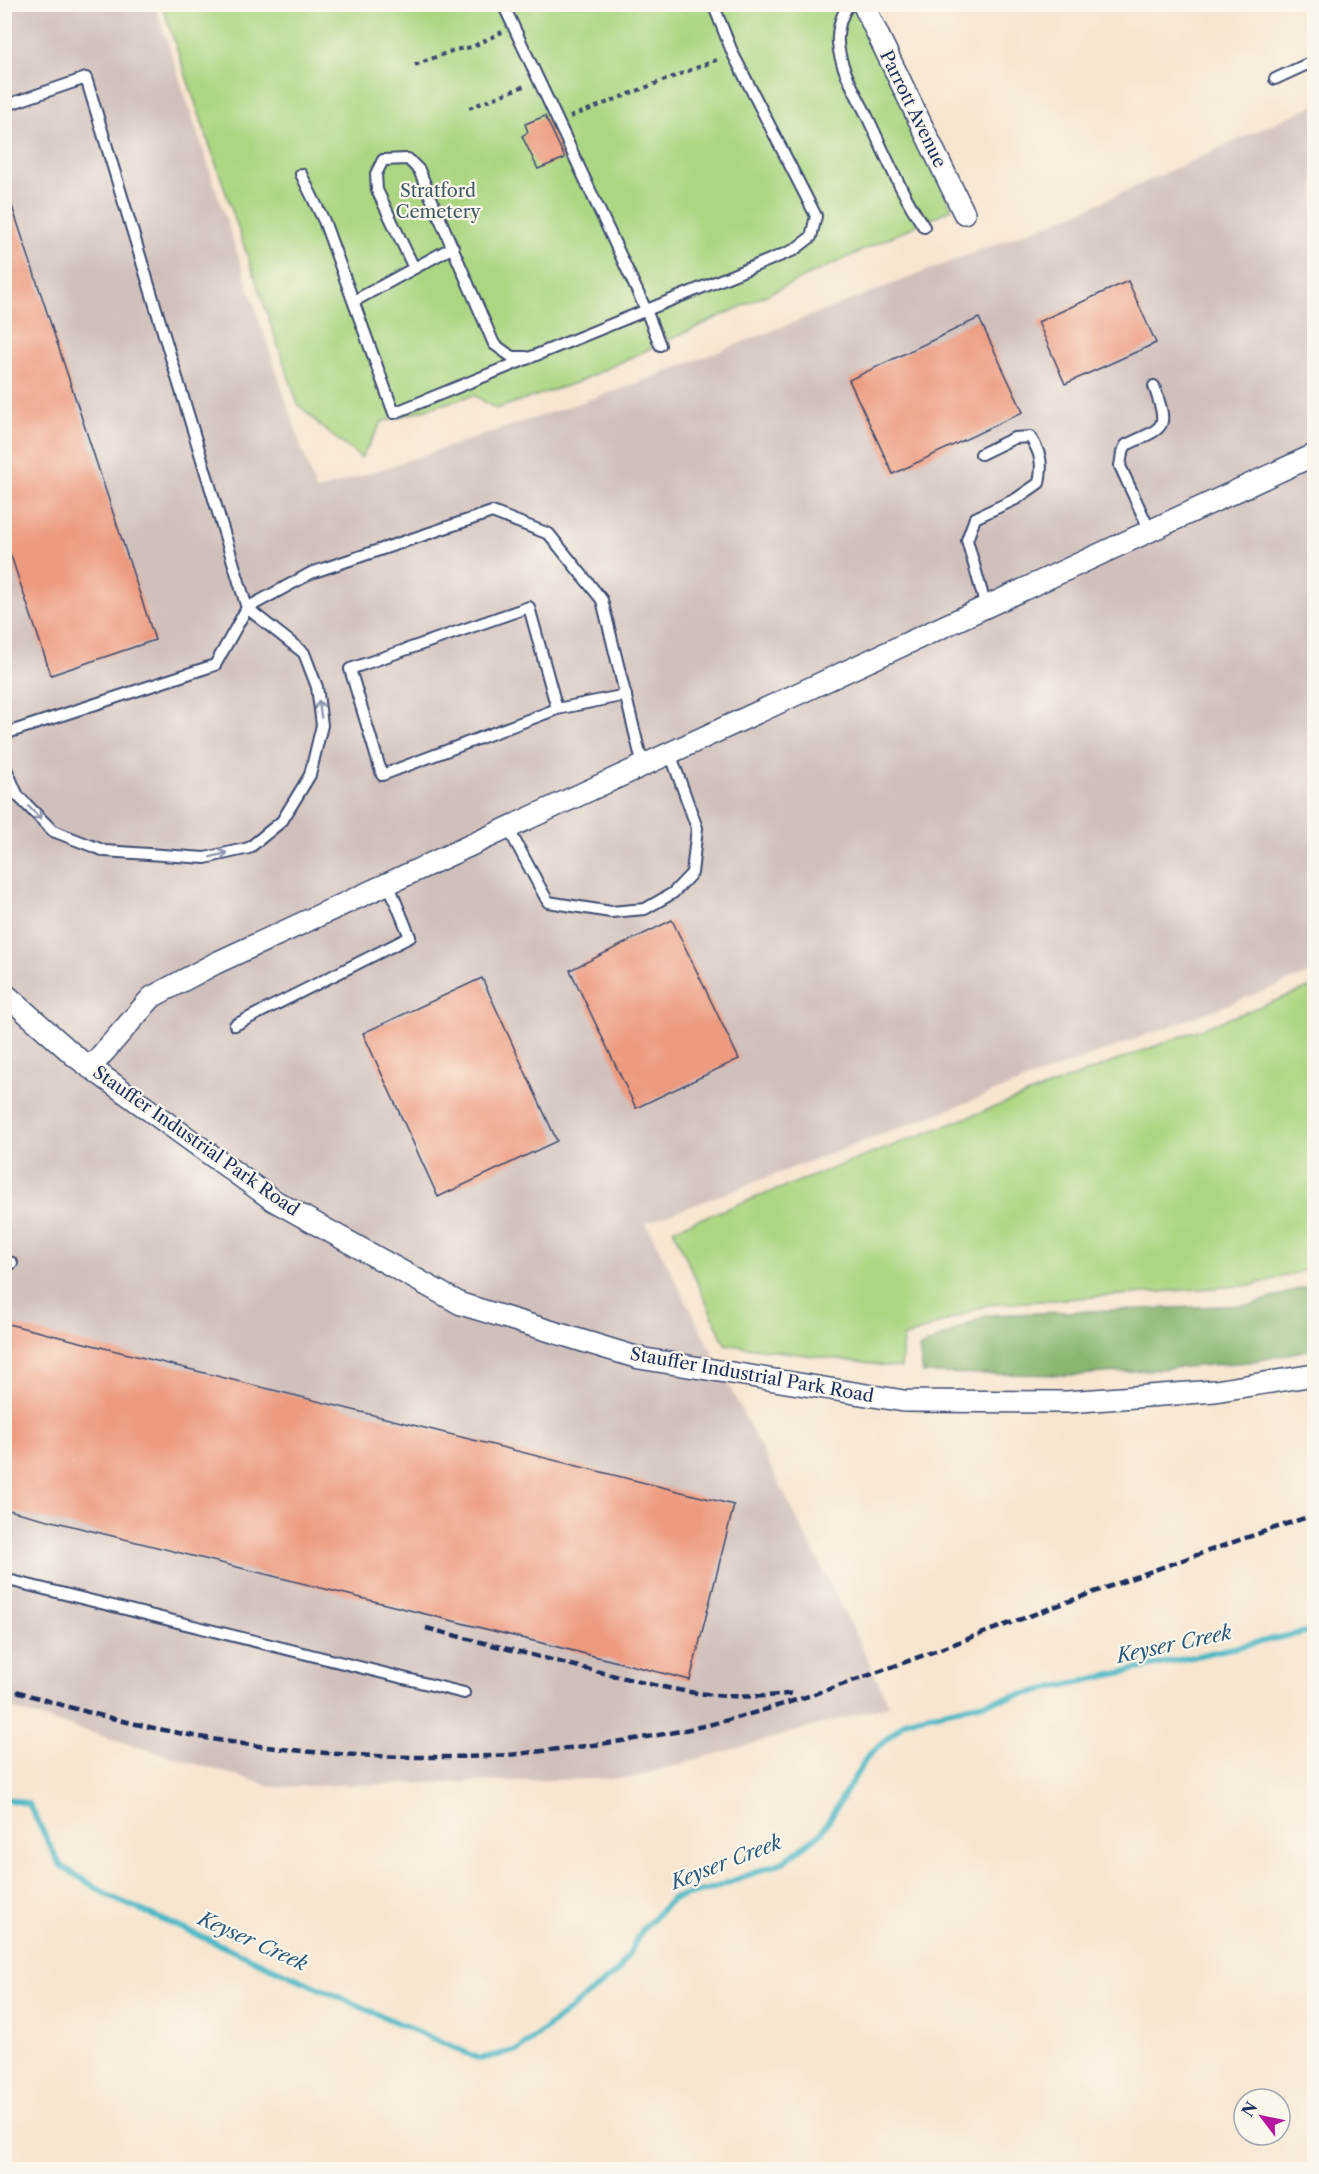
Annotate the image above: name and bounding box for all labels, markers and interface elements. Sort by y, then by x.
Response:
street label: Parrott Avenue [875,47,951,171]
park label: Stratford Cemetery [396,180,481,223]
one-way arrow [314,700,325,719]
one-way arrow [28,806,43,820]
one-way arrow [209,849,228,861]
street label: Stauffer Industrial Park Road [89,1061,303,1221]
street label: Stauffer Industrial Park Road [628,1343,876,1407]
water label: Keyser Creek [1112,1620,1234,1668]
water label: Keyser Creek [665,1830,785,1895]
water label: Keyser Creek [193,1905,312,1976]
north arrow [1232,2087,1292,2147]
text: N [1237,2098,1261,2120]

